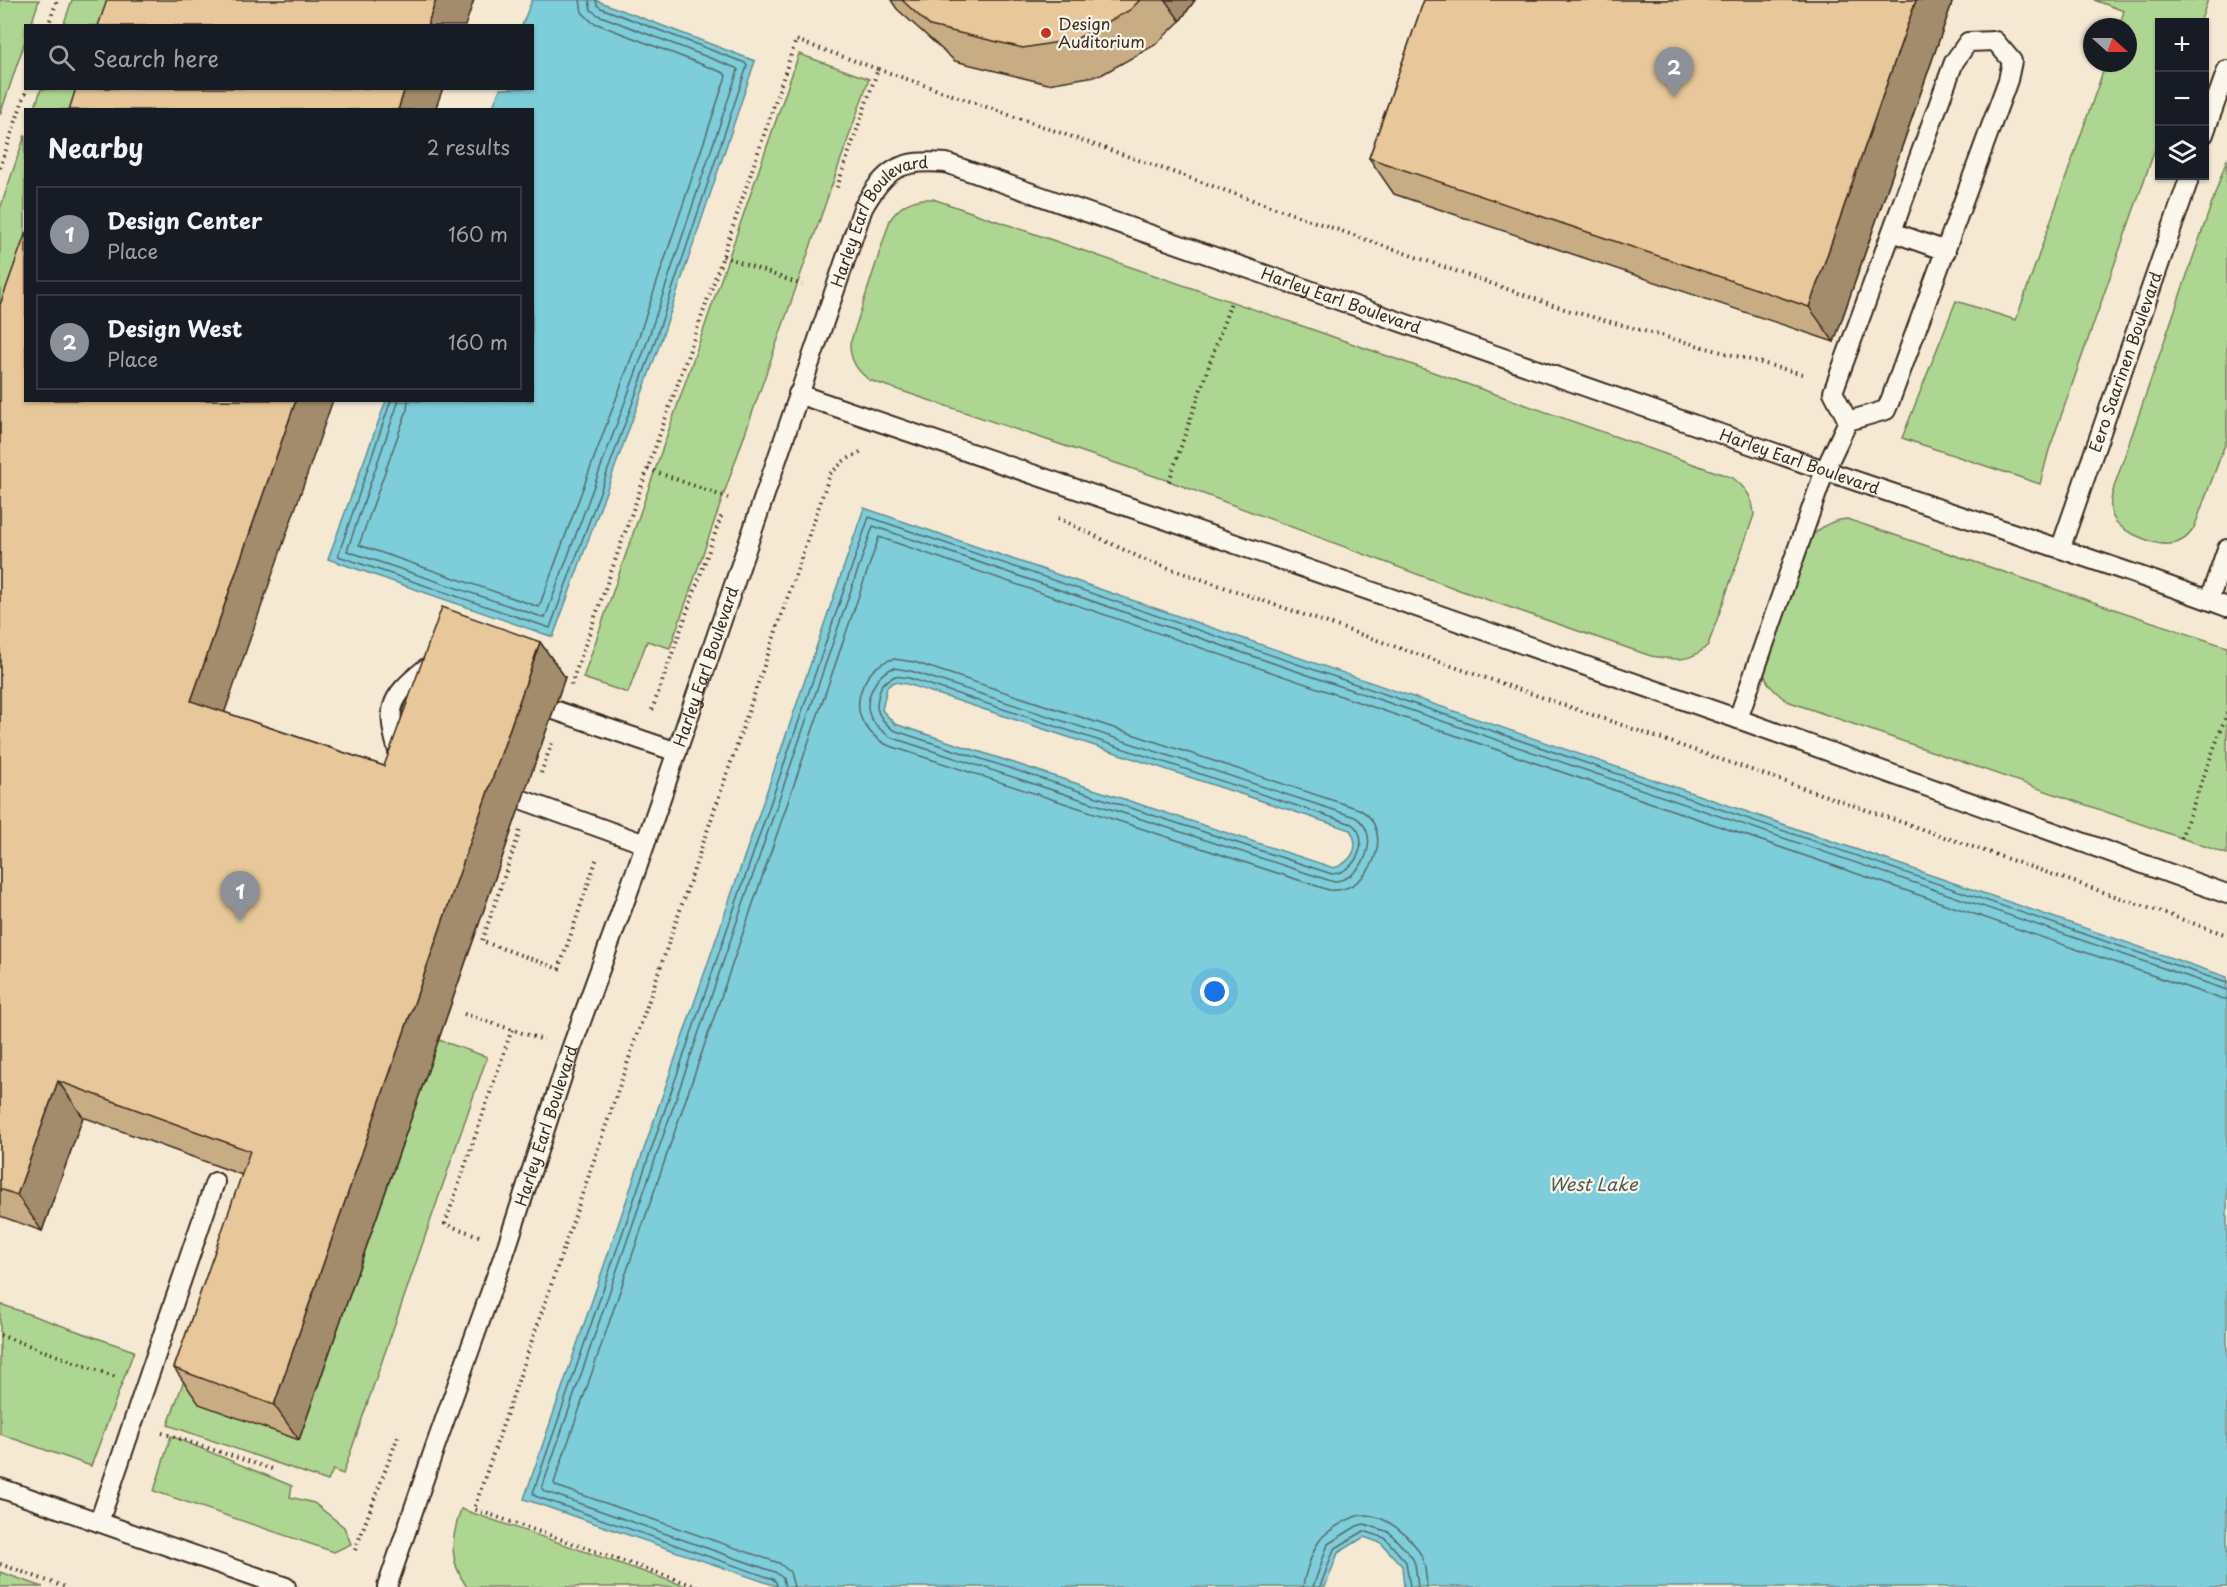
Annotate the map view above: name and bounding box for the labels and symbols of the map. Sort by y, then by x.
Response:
place label: Design Auditorium [1058,11,1145,53]
north arrow [2083,18,2137,72]
marker: Design Auditorium [1039,26,1053,40]
pin: 2 [1654,48,1694,97]
street label: Harley Earl Boulevard [824,149,929,290]
street label: Harley Earl Boulevard [1258,260,1425,339]
street label: Eero Saarinen Boulevard [2082,268,2167,455]
street label: Harley Earl Boulevard [1717,421,1883,499]
street label: Harley Earl Boulevard [666,583,744,750]
pin: 1 [220,872,260,921]
your location [1200,977,1229,1006]
street label: Harley Earl Boulevard [508,1042,583,1209]
water label: West Lake [1548,1170,1639,1197]

